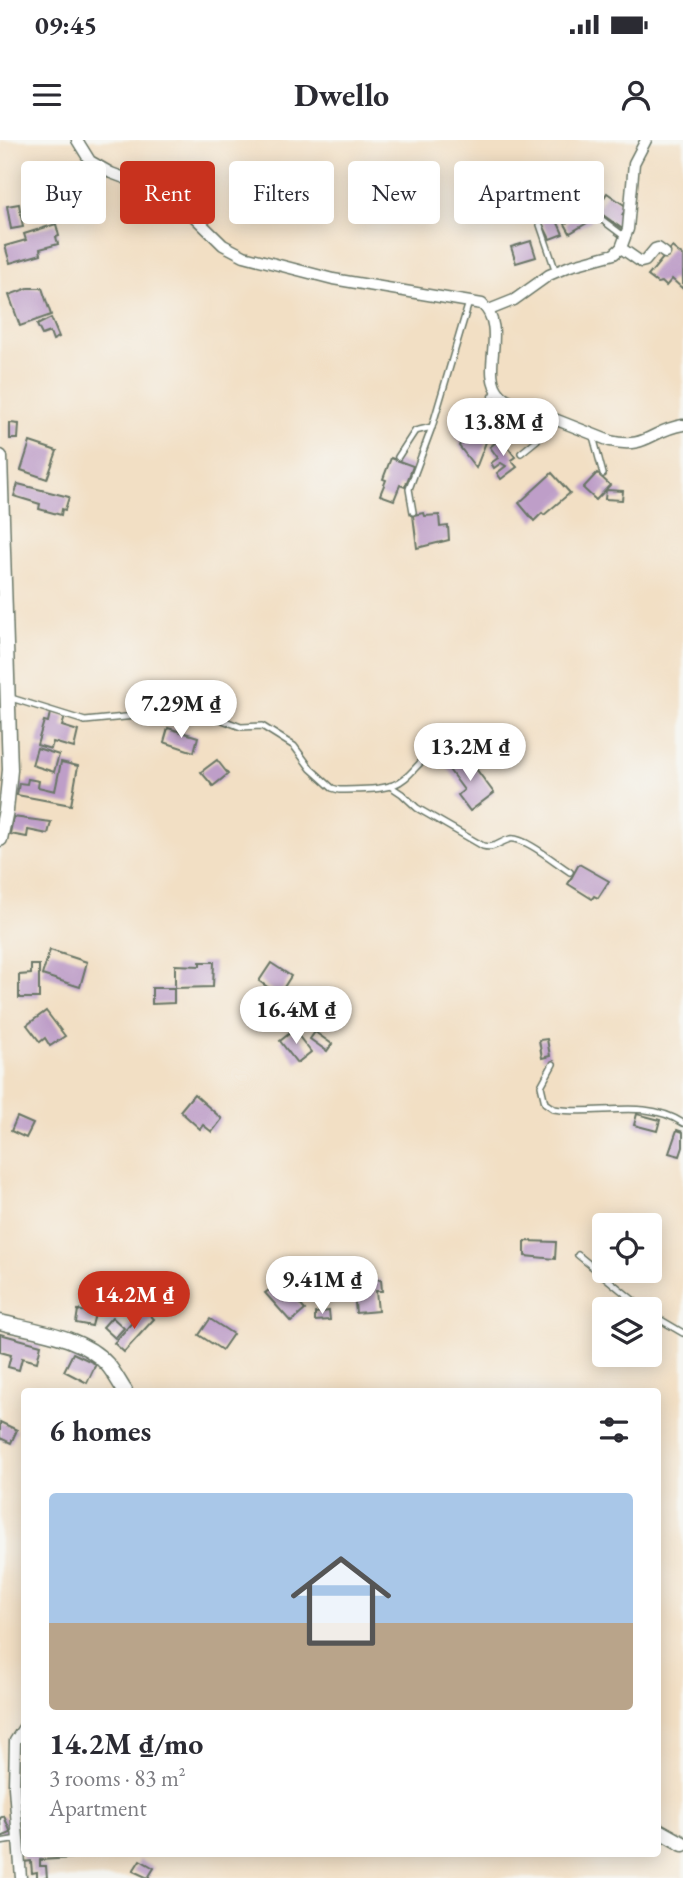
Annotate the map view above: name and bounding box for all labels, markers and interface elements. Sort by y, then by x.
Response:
text: 09:45 [35,8,97,42]
text: Dwello [294,74,389,116]
icon: menu [28,76,66,114]
icon: person [617,76,655,114]
chip: Buy [21,161,106,224]
chip: Rent [120,161,215,224]
chip: Filters [229,161,334,224]
chip: New [348,161,440,224]
chip: Apartment [454,161,604,224]
pin: 13.8M ₫ [438,398,568,458]
text: 13.8M ₫ [463,406,543,436]
pin: 7.29M ₫ [116,680,246,740]
text: 7.29M ₫ [141,688,221,718]
pin: 13.2M ₫ [405,724,535,783]
text: 13.2M ₫ [430,731,510,761]
pin: 16.4M ₫ [231,986,361,1046]
text: 16.4M ₫ [256,994,336,1024]
map controls [592,1213,662,1367]
button: locate [592,1213,662,1283]
pin: 9.41M ₫ [257,1256,387,1316]
text: 9.41M ₫ [282,1264,362,1294]
pin: 14.2M ₫ [69,1272,199,1331]
text: 14.2M ₫ [94,1279,174,1309]
button: layers [592,1297,662,1367]
text: 6 homes [49,1411,151,1450]
icon: filters [595,1411,633,1449]
icon: home [278,1538,404,1664]
text: 14.2M ₫/mo [49,1724,203,1763]
text: 3 rooms · 83 m² [49,1763,186,1793]
text: Apartment [49,1793,147,1823]

